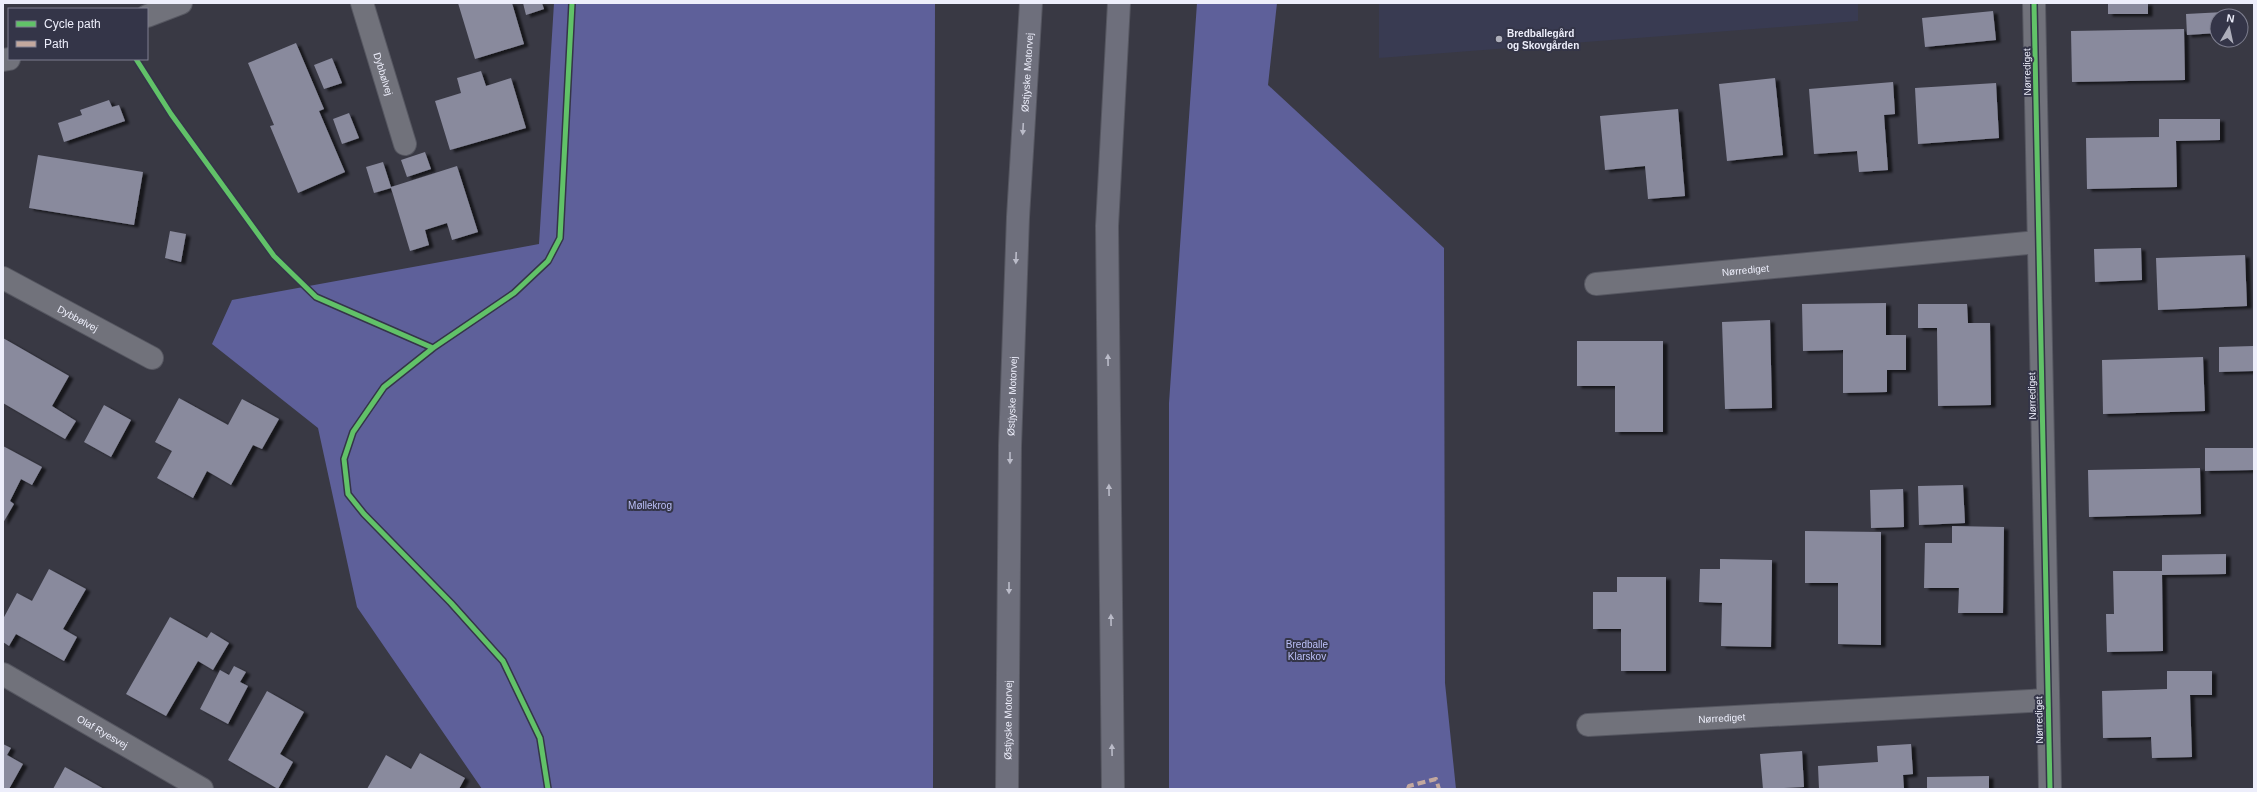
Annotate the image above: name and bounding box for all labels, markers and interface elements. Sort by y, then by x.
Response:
legend [8,8,148,60]
north arrow [2209,8,2249,48]
text: N [2226,12,2235,25]
text: Cycle path [44,17,101,31]
place label: Bredballegård og Skovgården [1507,28,1579,51]
street label: Østjyske Motorvej [1019,32,1035,112]
marker: Bredballegård og Skovgården [1494,34,1504,44]
text: Path [44,37,69,51]
street label: Nørrediget [2021,48,2033,96]
street label: Dybbølvej [372,51,395,97]
one-way arrow [1020,123,1027,135]
one-way arrow [1013,252,1020,264]
street label: Nørrediget [1721,262,1770,278]
street label: Dybbølvej [56,303,100,334]
one-way arrow [1105,353,1111,366]
street label: Østjyske Motorvej [1005,356,1019,436]
street label: Nørrediget [2026,372,2038,420]
one-way arrow [1006,452,1013,464]
one-way arrow [1106,484,1113,496]
park label: Møllekrog [628,500,672,511]
one-way arrow [1006,582,1012,595]
one-way arrow [1108,613,1114,626]
park label: Bredballe Klarskov [1286,639,1329,662]
street label: Østjyske Motorvej [1002,680,1013,760]
street label: Nørrediget [2033,696,2045,744]
street label: Nørrediget [1698,711,1746,724]
street label: Olaf Ryesvej [75,713,130,750]
one-way arrow [1109,743,1115,756]

